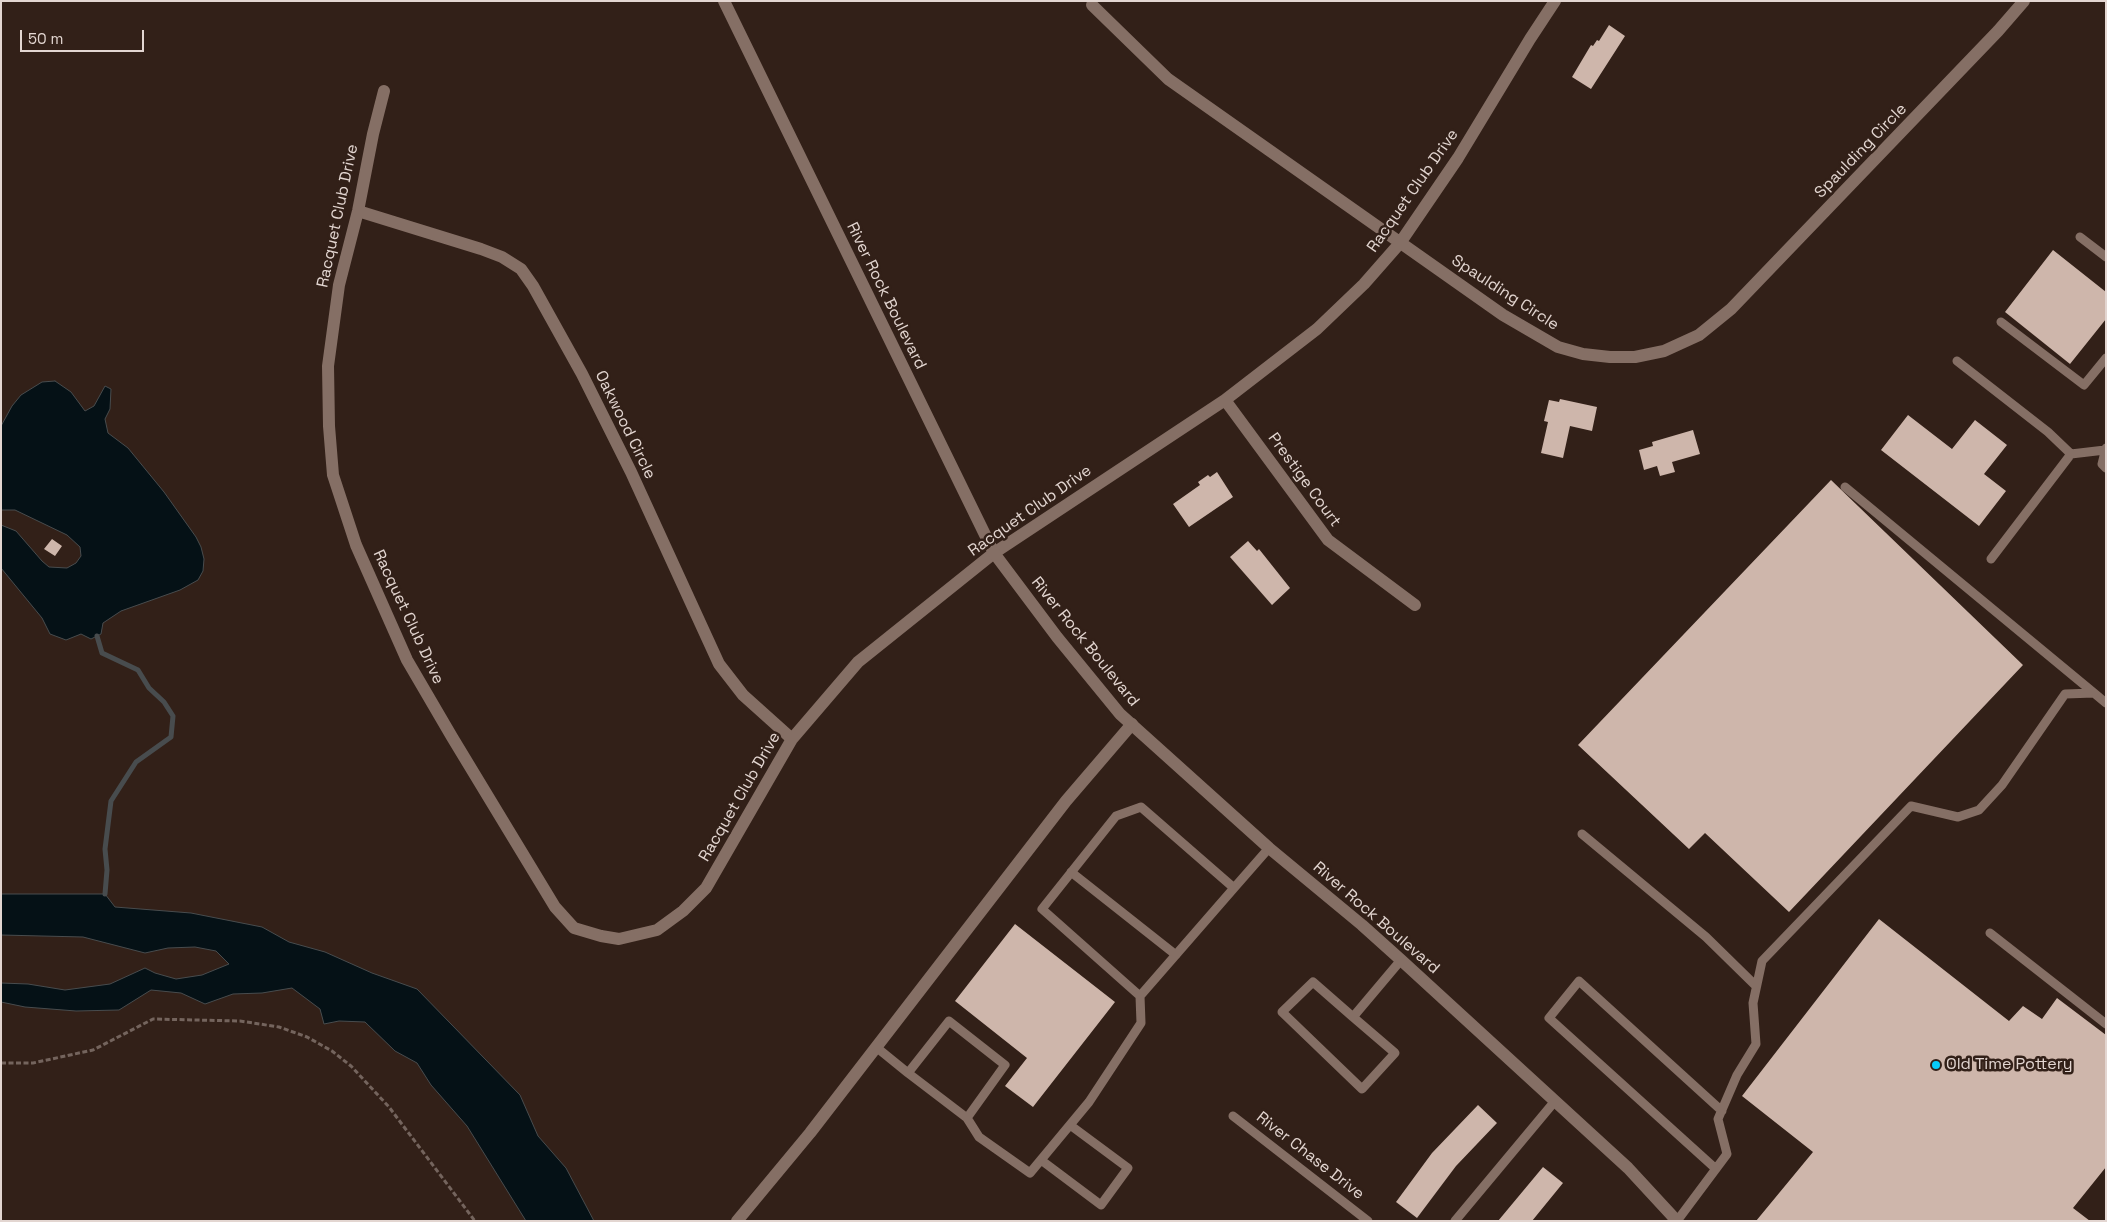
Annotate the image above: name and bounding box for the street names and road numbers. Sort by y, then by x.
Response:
street label: Spaulding Circle [1811,100,1911,202]
street label: Racquet Club Drive [1363,126,1463,256]
street label: Racquet Club Drive [313,143,363,289]
street label: River Rock Boulevard [842,219,930,373]
street label: Spaulding Circle [1448,251,1562,335]
street label: Oakwood Circle [590,368,660,482]
street label: Prestige Court [1263,429,1345,531]
street label: Racquet Club Drive [965,461,1095,561]
street label: Racquet Club Drive [368,547,448,687]
street label: River Rock Boulevard [1027,573,1143,711]
street label: Racquet Club Drive [695,729,785,865]
street label: River Rock Boulevard [1309,858,1443,978]
street label: River Chase Drive [1252,1108,1368,1204]

